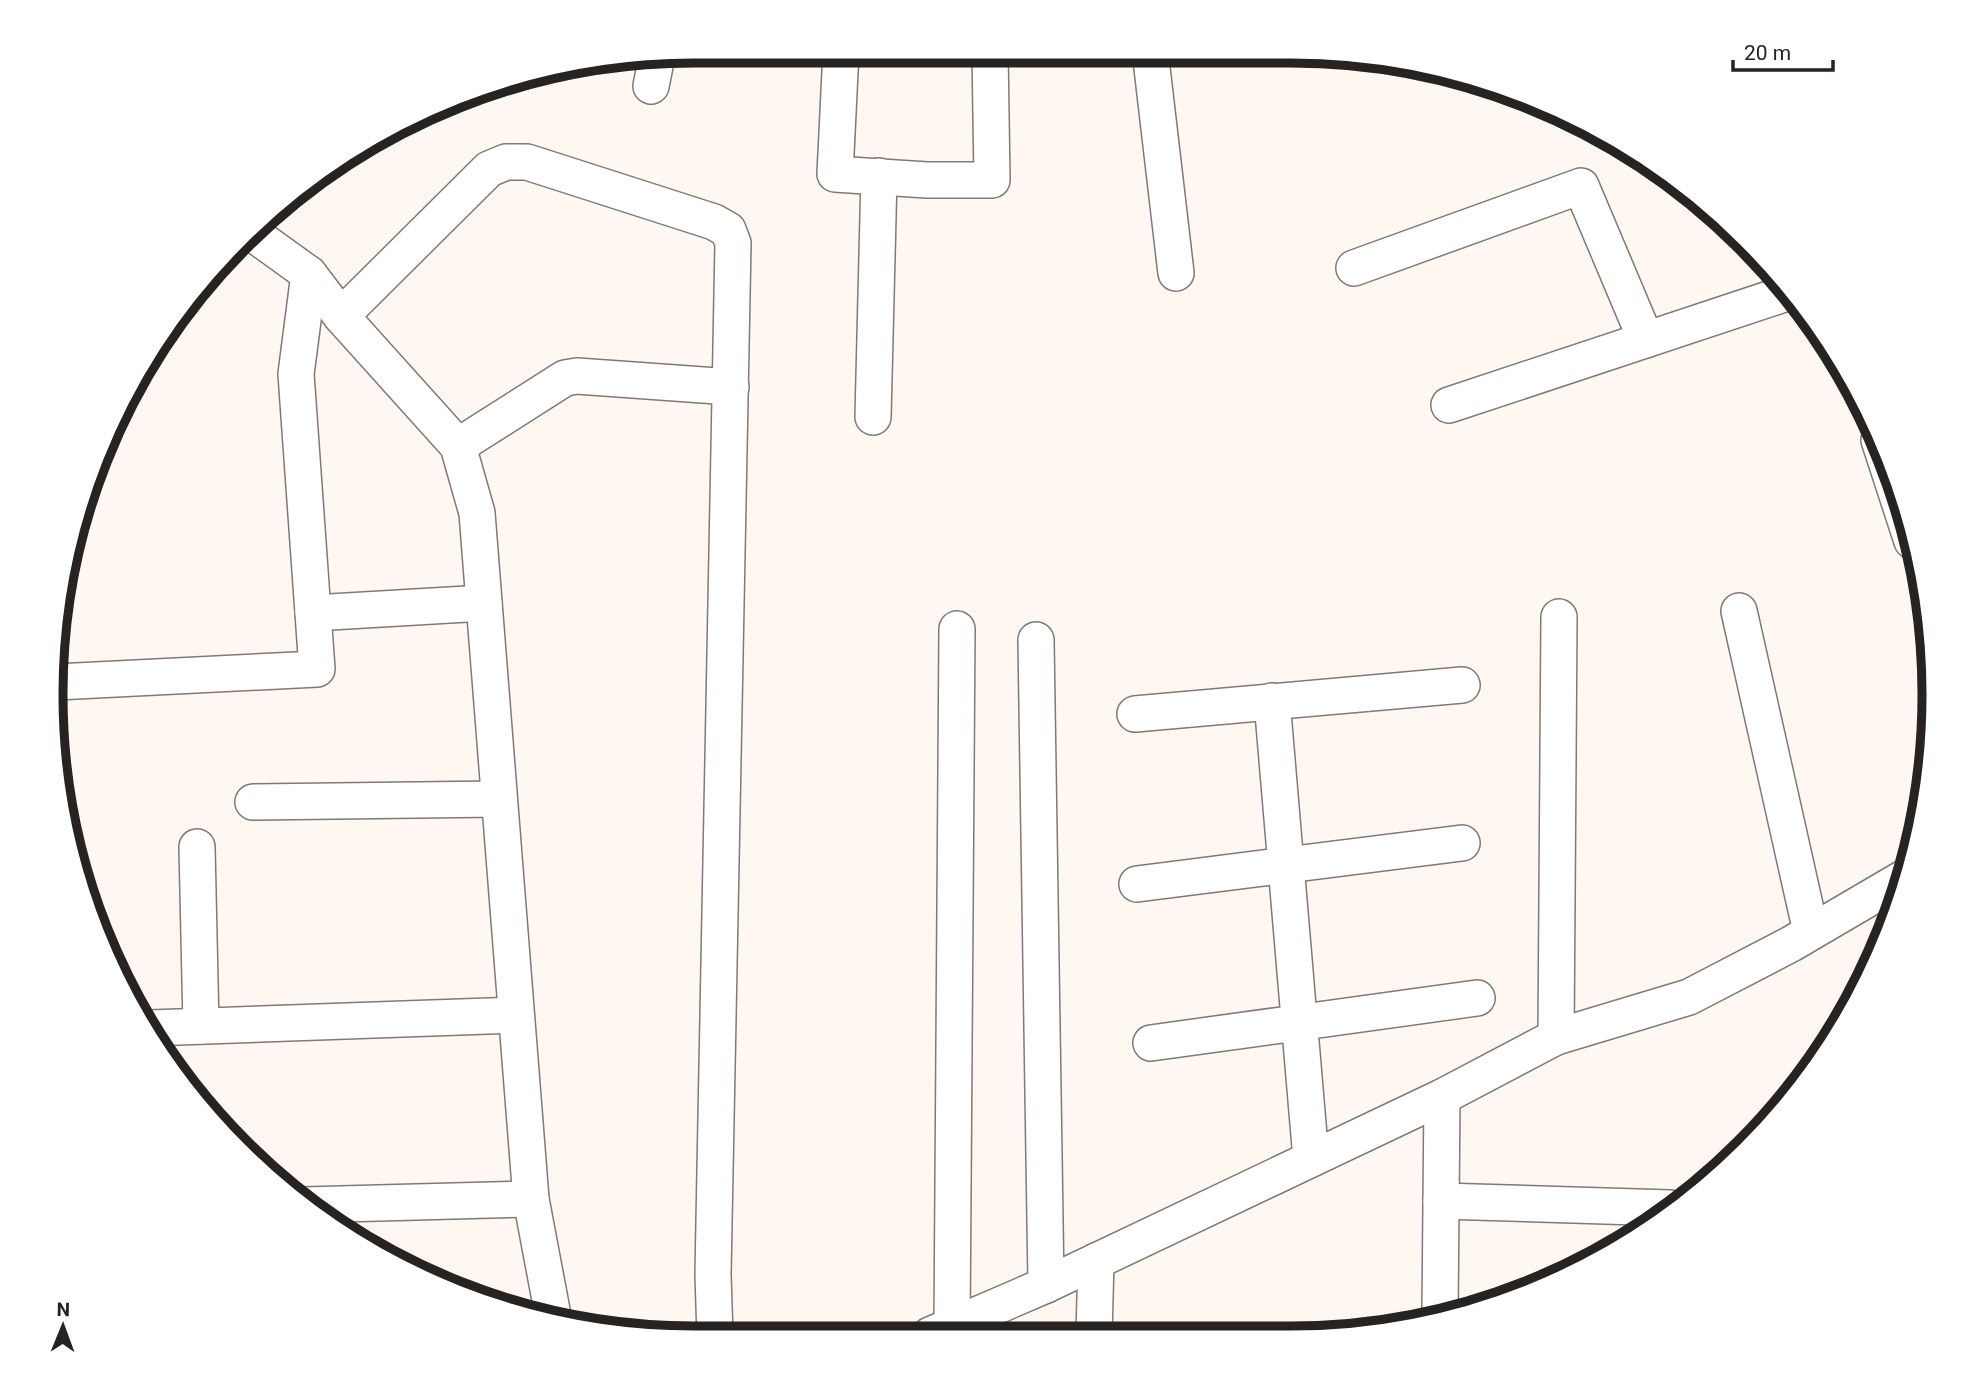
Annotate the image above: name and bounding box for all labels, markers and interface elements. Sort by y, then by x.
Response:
scale bar [1733,28,1833,72]
text: 20 m [1744,41,1791,65]
north arrow [28,1291,98,1361]
text: N [56,1298,70,1321]

